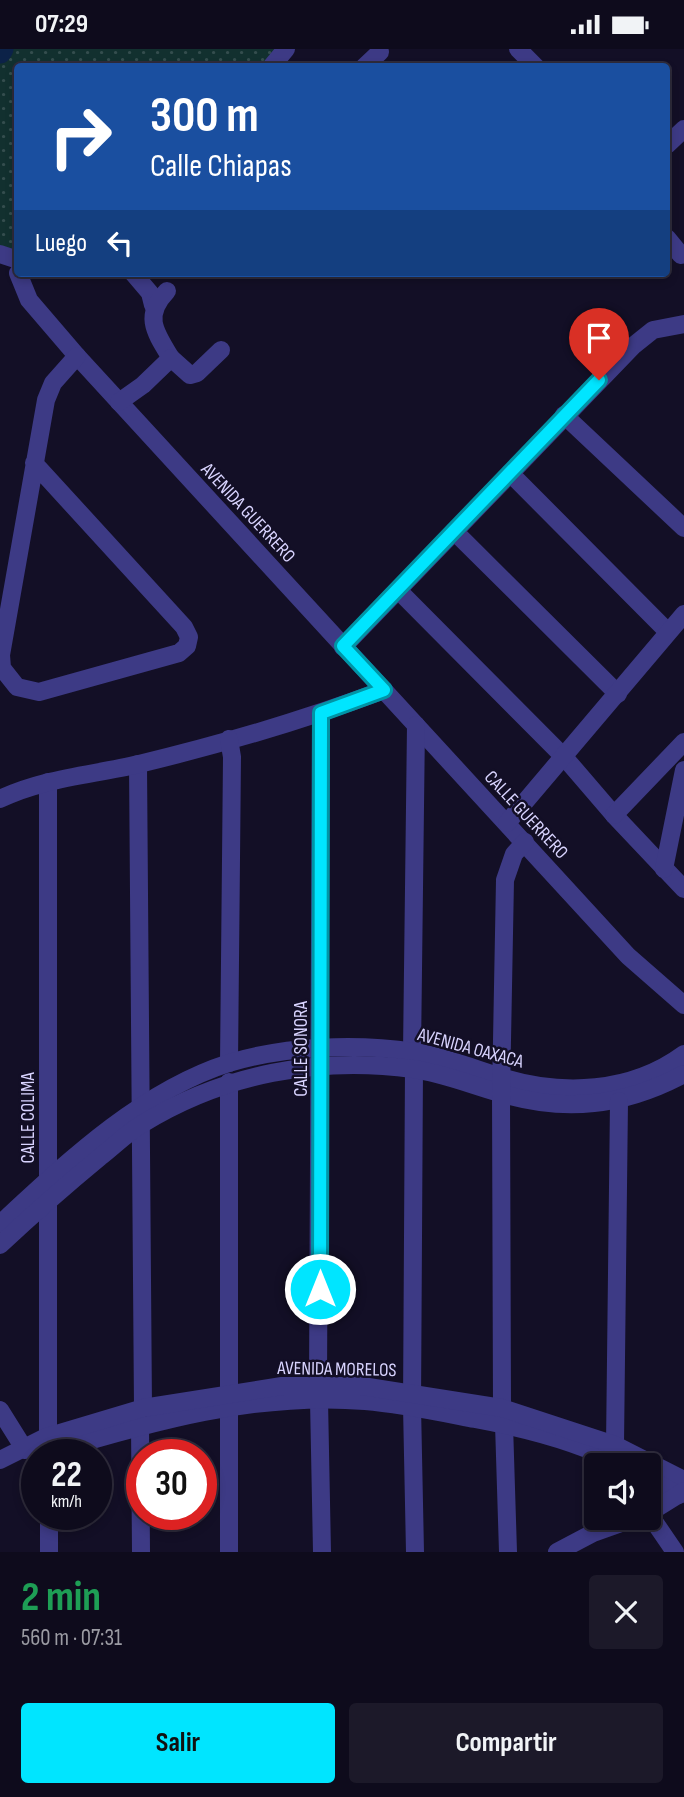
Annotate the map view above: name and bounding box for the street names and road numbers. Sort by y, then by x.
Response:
street label: AVENIDA GUERRERO [195,458,300,568]
street label: CALLE GUERRERO [479,766,573,864]
street label: CALLE SONORA [290,1000,313,1097]
street label: AVENIDA OAXACA [414,1023,527,1074]
street label: CALLE COLIMA [17,1072,40,1164]
street label: AVENIDA MORELOS [276,1357,397,1382]

